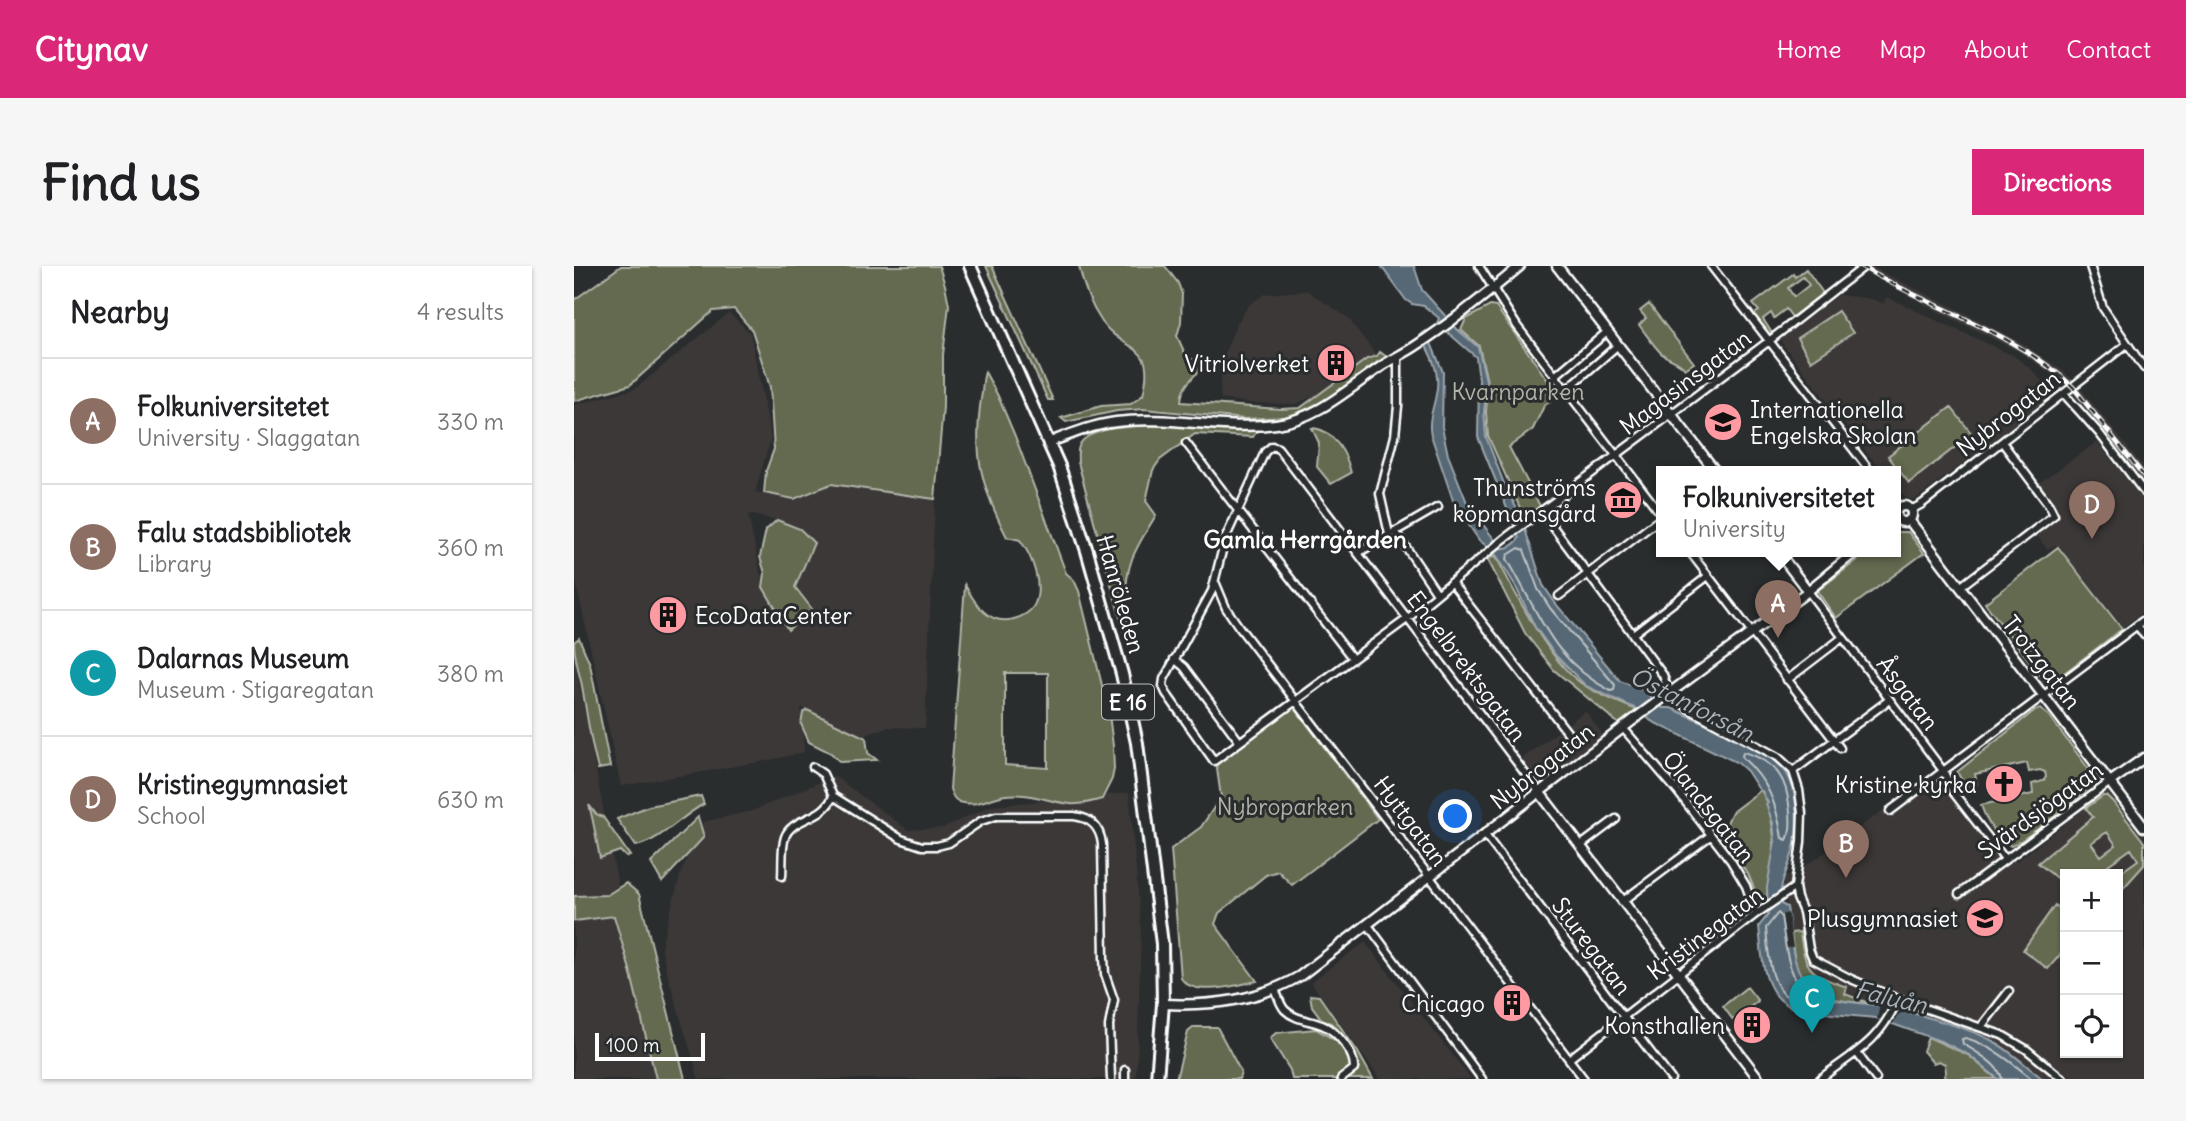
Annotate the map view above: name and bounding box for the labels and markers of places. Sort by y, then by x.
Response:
building icon: Vitriolverket [1315,342,1357,384]
place label: Vitriolverket [1184,349,1309,378]
place label: Internationella Engelska Skolan [1750,395,1917,450]
school or university icon: Internationella Engelska Skolan [1702,401,1744,443]
place label: Thunströms köpmansgård [1453,473,1596,528]
museum icon: Thunströms köpmansgård [1602,479,1644,521]
pin: D [2069,481,2115,539]
pin: A [1755,580,1801,638]
building icon: EcoDataCenter [647,594,689,636]
place label: EcoDataCenter [695,601,852,630]
church icon: Kristine kyrka [1983,763,2025,805]
place label: Kristine kyrka [1835,770,1977,799]
pin: B [1823,820,1869,878]
school or university icon: Plusgymnasiet [1964,897,2006,939]
place label: Plusgymnasiet [1807,904,1958,933]
pin: C [1789,975,1835,1033]
building icon: Chicago [1491,982,1533,1024]
place label: Chicago [1401,989,1485,1018]
building icon: Konsthallen [1731,1004,1773,1046]
place label: Konsthallen [1604,1011,1725,1040]

